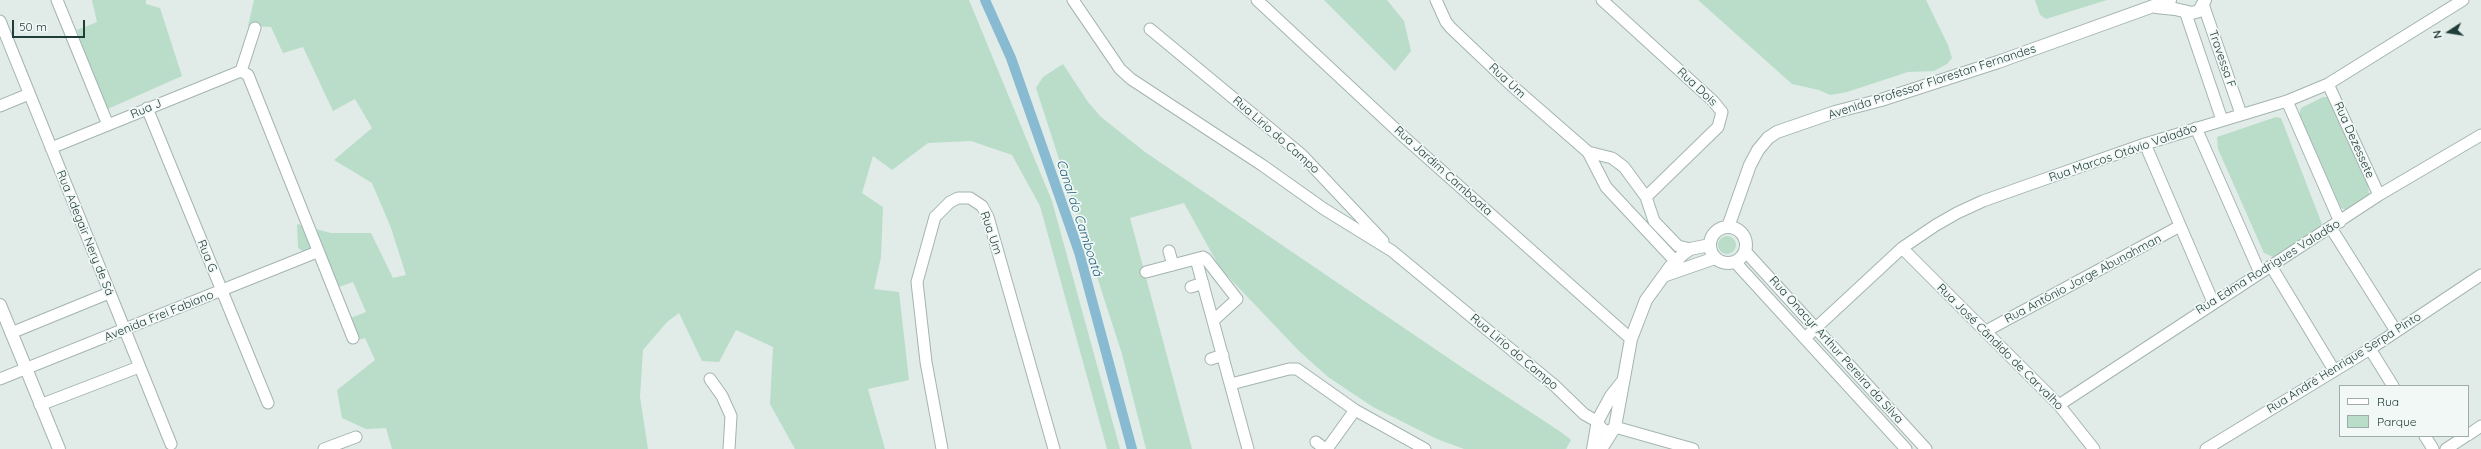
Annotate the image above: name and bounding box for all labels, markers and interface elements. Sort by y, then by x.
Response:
scale bar [14,12,87,38]
north arrow [2429,12,2469,52]
text: 50 m [19,19,47,34]
street label: Travessa F [2205,28,2239,90]
text: N [2430,29,2445,40]
street label: Avenida Professor Florestan Fernandes [1826,42,2038,122]
street label: Rua Um [1486,60,1528,102]
street label: Rua Dois [1674,65,1720,109]
street label: Rua Lirio do Campo [1230,93,1322,177]
street label: Rua J [128,96,164,122]
street label: Rua Dezessete [2331,100,2377,180]
street label: Rua Marcos Otávio Valadão [2047,121,2199,185]
street label: Rua Jardim Camboata [1391,123,1495,219]
water label: Canal do Camboatá [1053,158,1105,278]
street label: Rua Adegair Nery de Sá [53,168,117,298]
street label: Rua Um [977,209,1005,257]
street label: Rua Edma Rodrigues Valadão [2193,217,2343,317]
street label: Rua Antônio Jorge Abunahman [2002,232,2164,326]
street label: Rua G [194,238,220,274]
street label: Rua Onacyr Arthur Pereira da Silva [1766,273,1906,427]
street label: Rua José Cândido de Carvalho [1934,281,2066,413]
street label: Avenida Frei Fabiano [102,287,216,345]
street label: Rua André Henrique Serpa Pinto [2264,309,2424,417]
street label: Rua Lirio do Campo [1467,311,1561,393]
legend [2339,385,2469,437]
text: Parque [2377,414,2417,429]

